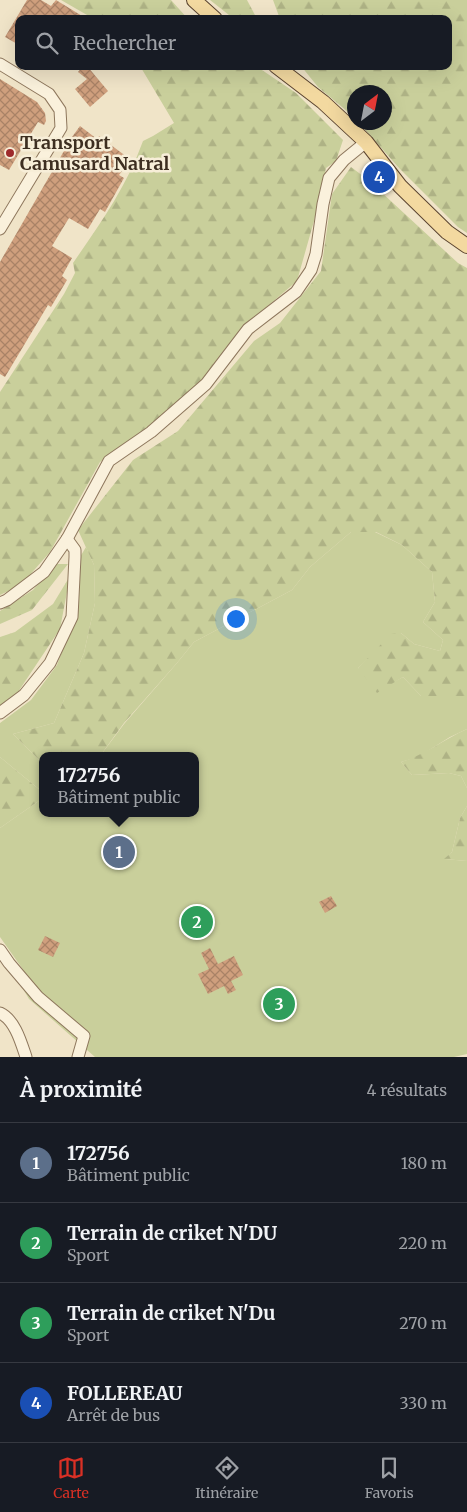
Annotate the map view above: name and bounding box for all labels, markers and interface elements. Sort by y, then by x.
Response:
search box [15,15,452,70]
icon: search [33,29,61,57]
text: Rechercher [73,31,176,55]
north arrow [347,85,392,130]
place label: Transport Camusard Natral [20,131,170,175]
marker: Transport Camusard Natral [4,147,16,159]
pin: 4 [363,158,395,196]
your location [223,606,249,632]
popup [39,752,199,817]
text: 172756 [58,763,120,787]
text: Bâtiment public [58,787,180,807]
pin: 1 [103,833,135,871]
pin: 2 [181,903,213,941]
pin: 3 [263,985,295,1023]
text: À proximité [20,1076,142,1103]
text: 4 résultats [367,1080,447,1100]
text: 172756 [67,1141,130,1165]
text: 1 [32,1153,40,1173]
text: 180 m [401,1153,447,1173]
text: Bâtiment public [67,1165,190,1185]
text: Terrain de criket N'DU [67,1221,277,1245]
text: 2 [31,1233,41,1253]
text: 220 m [399,1233,447,1253]
text: Sport [67,1245,109,1265]
text: Terrain de criket N'Du [67,1301,275,1325]
text: 3 [31,1313,41,1333]
text: 270 m [399,1313,447,1333]
text: Sport [67,1325,109,1345]
text: FOLLEREAU [67,1381,182,1405]
text: 4 [31,1393,41,1413]
text: 330 m [400,1393,447,1413]
text: Arrêt de bus [67,1405,160,1425]
tab: Carte [53,1454,89,1502]
tab: Itinéraire [195,1454,258,1502]
tab: Favoris [365,1454,414,1502]

